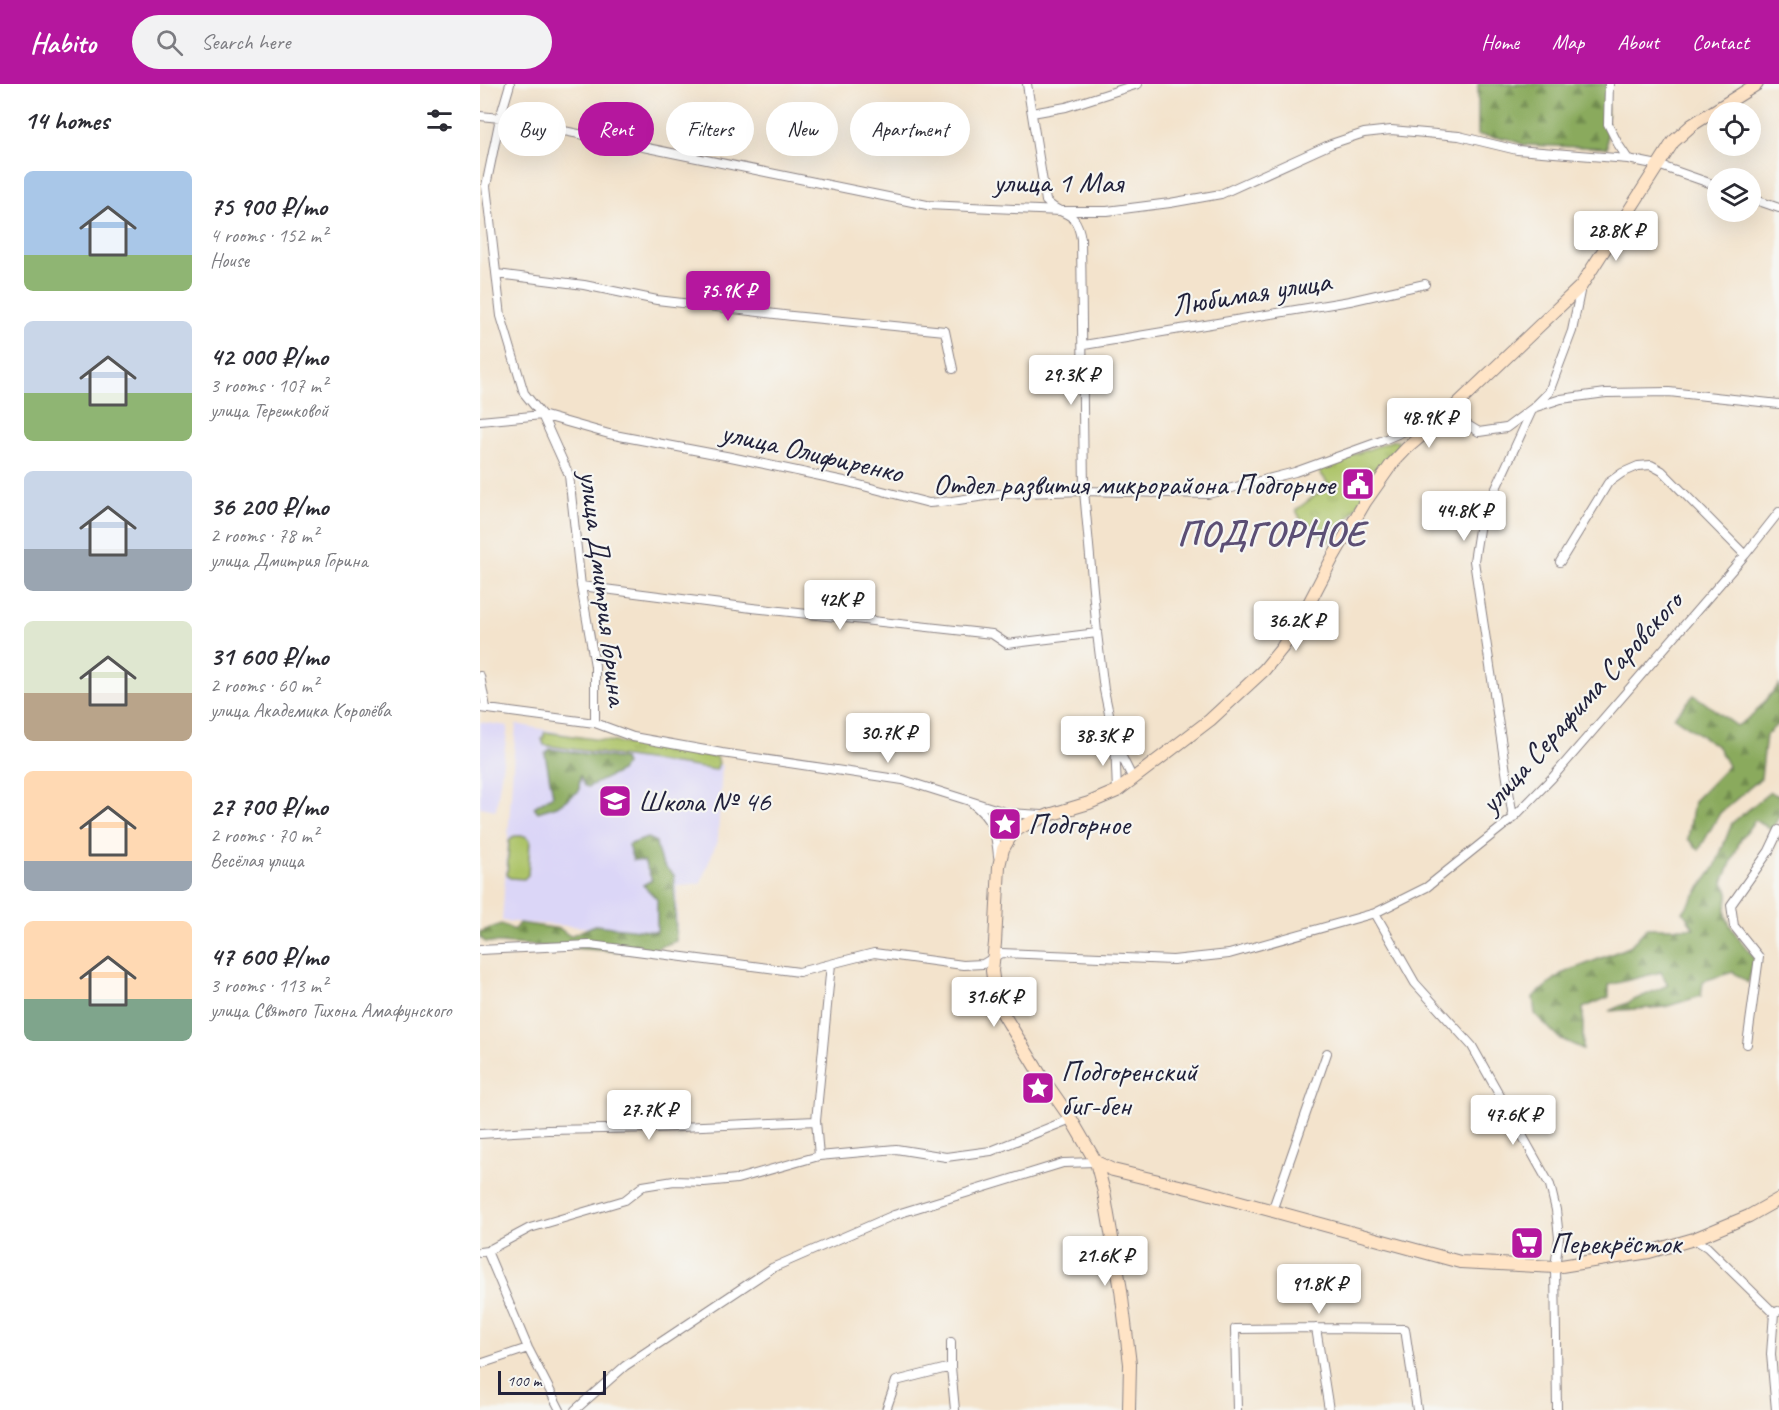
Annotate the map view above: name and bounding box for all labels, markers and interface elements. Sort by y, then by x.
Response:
search box [132,15,552,69]
text: Habito [30,25,96,60]
icon: search [153,26,186,59]
text: Search here [201,28,291,56]
text: Home [1481,29,1519,55]
text: Map [1552,29,1584,55]
text: About [1617,29,1659,55]
text: Contact [1692,29,1749,55]
chip: Buy [498,102,566,156]
chip: Rent [578,102,654,156]
chip: Filters [666,102,754,156]
chip: New [766,102,838,156]
chip: Apartment [850,102,970,156]
map controls [1707,102,1761,222]
button: locate [1707,102,1761,156]
text: 14 homes [24,104,109,137]
icon: filters [423,104,456,137]
street label: улица 1 Мая [991,163,1126,201]
button: layers [1707,168,1761,222]
text: 75 900 ₽/mo [210,190,327,223]
icon: home [72,195,144,267]
pin: 28.8K ₽ [1561,211,1671,262]
text: 28.8K ₽ [1588,218,1644,243]
text: 4 rooms · 152 m² [210,223,327,248]
text: House [210,248,249,273]
street label: Любимая улица [1169,261,1335,324]
pin: 75.9K ₽ [673,271,783,322]
text: 75.9K ₽ [700,278,756,303]
text: 42 000 ₽/mo [210,340,328,373]
icon: home [72,345,144,417]
pin: 29.3K ₽ [1016,355,1126,406]
text: 29.3K ₽ [1043,362,1099,387]
text: 3 rooms · 107 m² [210,373,327,398]
text: улица Терешковой [210,398,328,423]
pin: 48.9K ₽ [1374,398,1484,449]
text: 48.9K ₽ [1401,405,1457,430]
street label: улица Олифиренко [715,412,908,492]
place label: Отдел развития микрорайона Подгорное [933,465,1337,503]
street label: улица Дмитрия Горина [570,466,638,710]
public building icon: Отдел развития микрорайона Подгорное [1340,466,1376,502]
text: 36 200 ₽/mo [210,490,328,523]
pin: 44.8K ₽ [1409,491,1519,542]
icon: home [72,495,144,567]
text: 44.8K ₽ [1436,498,1492,523]
district label: ПОДГОРНОЕ [1177,510,1369,556]
text: 2 rooms · 78 m² [210,523,318,548]
text: улица Дмитрия Горина [210,548,368,573]
pin: 42K ₽ [798,580,882,631]
street label: улица Серафима Саровского [1470,581,1693,822]
text: 42K ₽ [818,587,862,612]
pin: 36.2K ₽ [1241,601,1351,652]
text: 36.2K ₽ [1268,608,1324,633]
text: 31 600 ₽/mo [210,640,328,673]
icon: home [72,645,144,717]
text: 2 rooms · 60 m² [210,673,318,698]
text: улица Академика Королёва [210,698,391,723]
pin: 30.7K ₽ [833,713,943,764]
pin: 38.3K ₽ [1048,716,1158,767]
text: 30.7K ₽ [860,720,916,745]
text: 38.3K ₽ [1075,723,1131,748]
place label: Школа № 46 [638,782,772,820]
school or university icon: Школа № 46 [597,783,633,819]
text: 27 700 ₽/mo [210,790,328,823]
icon: home [72,795,144,867]
place label: Подгорное [1028,805,1132,843]
place icon: Подгорное [987,806,1023,842]
text: 2 rooms · 70 m² [210,823,318,848]
text: Весёлая улица [210,848,303,873]
text: 47 600 ₽/mo [210,940,328,973]
icon: home [72,945,144,1017]
text: 3 rooms · 113 m² [210,973,327,998]
pin: 31.6K ₽ [939,977,1049,1028]
text: 31.6K ₽ [966,984,1022,1009]
text: улица Святого Тихона Амафунского [210,998,451,1023]
place label: Подгоренский биг-бен [1061,1052,1199,1124]
place icon: Подгоренский биг-бен [1020,1070,1056,1106]
pin: 27.7K ₽ [594,1090,704,1141]
pin: 47.6K ₽ [1458,1095,1568,1146]
text: 27.7K ₽ [621,1097,677,1122]
text: 47.6K ₽ [1485,1102,1541,1127]
place label: Перекрёсток [1550,1224,1684,1262]
supermarket icon: Перекрёсток [1509,1225,1545,1261]
pin: 21.6K ₽ [1050,1236,1160,1287]
text: 21.6K ₽ [1077,1243,1133,1268]
pin: 91.8K ₽ [1264,1264,1374,1315]
text: 91.8K ₽ [1291,1271,1347,1296]
scale bar [498,1368,606,1396]
text: 100 m [507,1371,541,1391]

